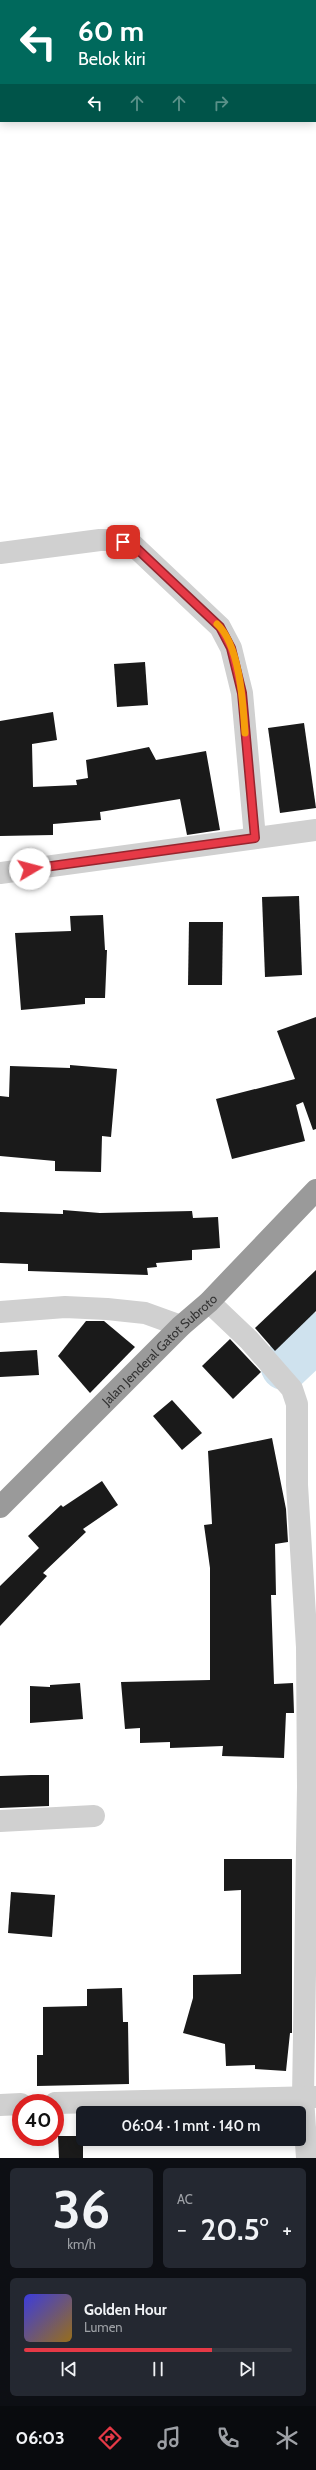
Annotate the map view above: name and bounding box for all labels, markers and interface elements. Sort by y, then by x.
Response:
text: 60 m [78,14,144,48]
icon: left [12,16,64,68]
text: Belok kiri [78,48,146,70]
icon: left [84,92,106,114]
icon: ahead [126,92,148,114]
icon: ahead [168,92,190,114]
icon: right [210,92,232,114]
pin [106,525,140,559]
icon: arrive [112,531,134,553]
position arrow [9,848,51,890]
street label: Jalan Jenderal Gatot Subroto [98,1291,220,1409]
speed limit sign: 40 [12,2094,64,2146]
text: 06:04 · 1 mnt · 140 m [122,2117,260,2135]
text: 36 [53,2178,110,2241]
text: AC [177,2191,193,2207]
text: 20.5° [201,2211,268,2248]
text: − [177,2216,187,2243]
text: + [282,2216,292,2243]
text: km/h [67,2236,96,2252]
text: Golden Hour [84,2301,167,2319]
text: Lumen [84,2319,123,2335]
icon: previous [58,2358,80,2380]
icon: pause [147,2358,169,2380]
icon: next [236,2358,258,2380]
icon: directions [96,2424,124,2452]
icon: music [155,2424,183,2452]
icon: phone [214,2424,242,2452]
icon: climate [273,2424,301,2452]
text: 06:03 [15,2427,65,2449]

